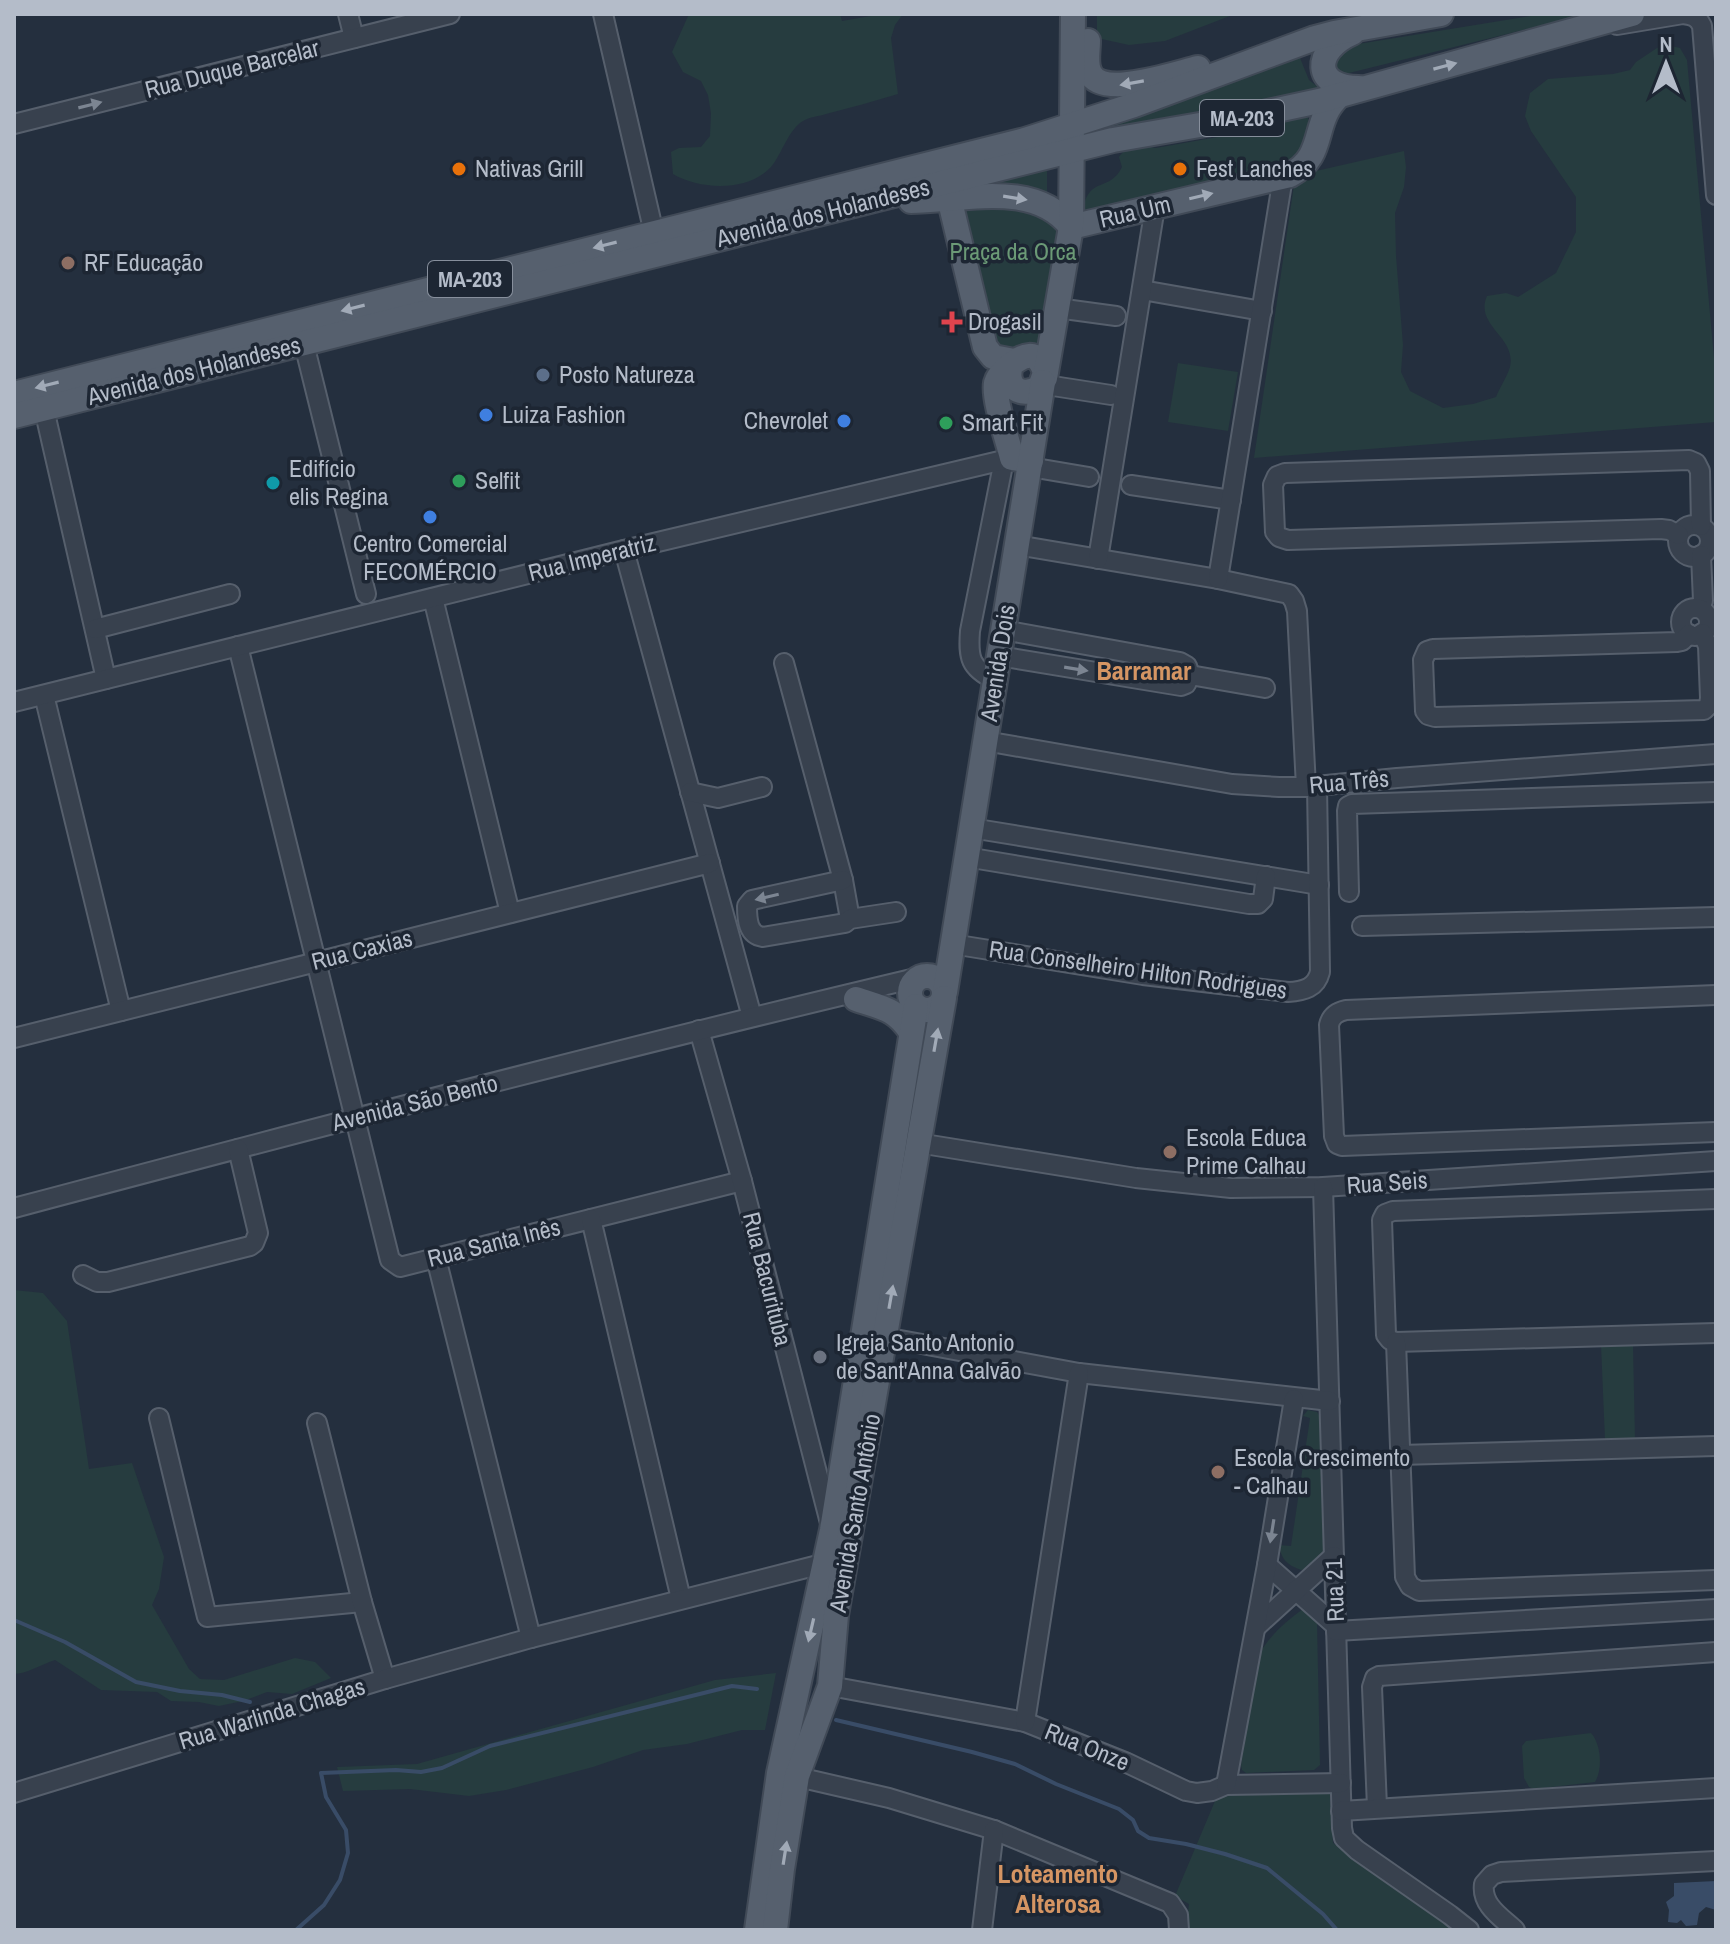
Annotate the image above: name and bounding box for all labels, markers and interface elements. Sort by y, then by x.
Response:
north arrow [1626,24,1706,104]
text: N [1659,29,1673,59]
street label: Rua Duque Barcelar [141,31,323,105]
one-way arrow [1432,60,1457,72]
one-way arrow [1120,77,1145,89]
one-way arrow [77,98,102,110]
road number: MA-203 [1200,100,1284,136]
place label: Nativas Grill [475,152,583,184]
place label: Fest Lanches [1196,152,1313,184]
marker: Nativas Grill [450,160,468,178]
marker: Fest Lanches [1171,160,1189,178]
street label: Avenida dos Holandeses [712,170,933,254]
street label: Rua Um [1096,187,1174,235]
one-way arrow [1189,189,1214,202]
one-way arrow [1002,192,1027,205]
park label: Praça da Orca [950,235,1076,267]
one-way arrow [593,239,618,252]
place label: RF Educação [84,246,203,278]
marker: RF Educação [59,254,77,272]
road number: MA-203 [428,261,512,297]
one-way arrow [341,303,366,315]
place label: Drogasil [968,305,1041,337]
marker: Drogasil [943,313,961,331]
street label: Avenida dos Holandeses [83,328,304,412]
place label: Posto Natureza [559,358,695,390]
marker: Posto Natureza [534,366,552,384]
one-way arrow [34,380,59,392]
place label: Luiza Fashion [502,398,626,430]
place label: Chevrolet [744,404,829,436]
marker: Luiza Fashion [477,406,495,424]
place label: Smart Fit [962,406,1043,438]
marker: Chevrolet [835,412,853,430]
marker: Smart Fit [937,414,955,432]
place label: Edifício elis Regina [289,452,389,512]
place label: Selfit [475,464,520,496]
marker: Selfit [450,472,468,490]
marker: Edifício elis Regina [264,474,282,492]
marker: Centro Comercial FECOMÉRCIO [421,508,439,526]
street label: Rua Imperatriz [525,526,659,588]
place label: Centro Comercial FECOMÉRCIO [353,527,507,587]
street label: Avenida Dois [972,602,1022,725]
district label: Barramar [1097,653,1192,688]
one-way arrow [1063,663,1088,676]
street label: Rua Três [1308,762,1390,800]
one-way arrow [755,891,780,904]
street label: Rua Caxias [308,921,416,977]
street label: Rua Conselheiro Hilton Rodrigues [987,932,1289,1006]
one-way arrow [931,1028,943,1053]
street label: Avenida São Bento [328,1066,501,1138]
place label: Escola Educa Prime Calhau [1186,1121,1306,1181]
marker: Escola Educa Prime Calhau [1161,1143,1179,1161]
street label: Rua Seis [1345,1163,1428,1201]
street label: Rua Bacurituba [736,1209,800,1349]
street label: Rua Santa Inês [424,1210,563,1274]
one-way arrow [885,1284,898,1309]
place label: Igreja Santo Antonio de Sant'Anna Galvão [836,1326,1021,1386]
marker: Igreja Santo Antonio de Sant'Anna Galvão [811,1348,829,1366]
street label: Avenida Santo Antônio [821,1411,887,1616]
place label: Escola Crescimento - Calhau [1234,1441,1410,1501]
marker: Escola Crescimento - Calhau [1209,1463,1227,1481]
one-way arrow [1266,1519,1278,1544]
street label: Rua 21 [1317,1558,1351,1622]
one-way arrow [804,1618,817,1643]
street label: Rua Warlinda Chagas [175,1670,369,1757]
street label: Rua Onze [1040,1715,1134,1778]
one-way arrow [779,1840,792,1865]
district label: Loteamento Alterosa [998,1856,1118,1921]

